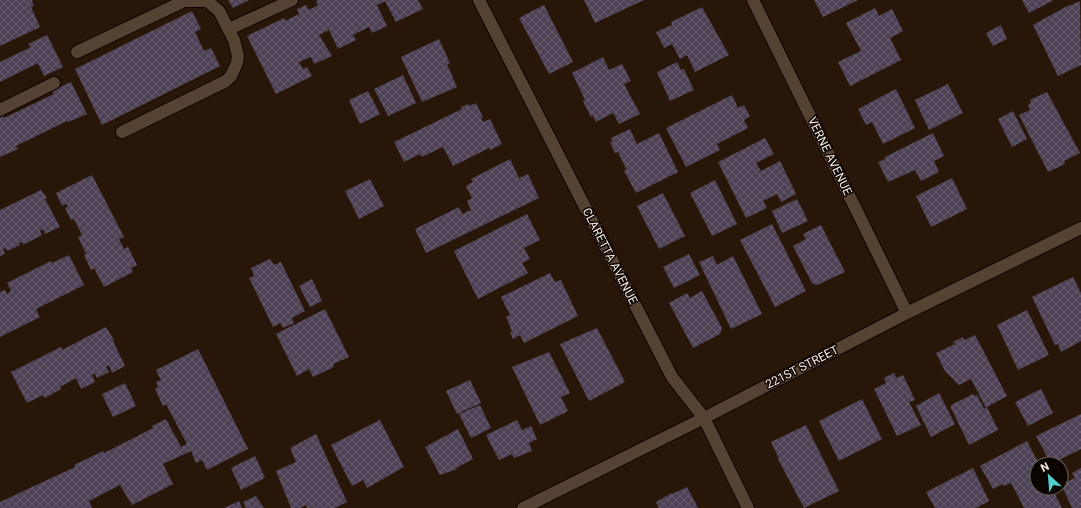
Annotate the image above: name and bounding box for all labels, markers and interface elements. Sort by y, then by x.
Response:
street label: VERNE AVENUE [805,115,855,197]
street label: CLARETTA AVENUE [580,205,640,307]
street label: 221ST STREET [763,343,841,391]
north arrow [1029,456,1069,496]
text: N [1038,460,1051,475]

